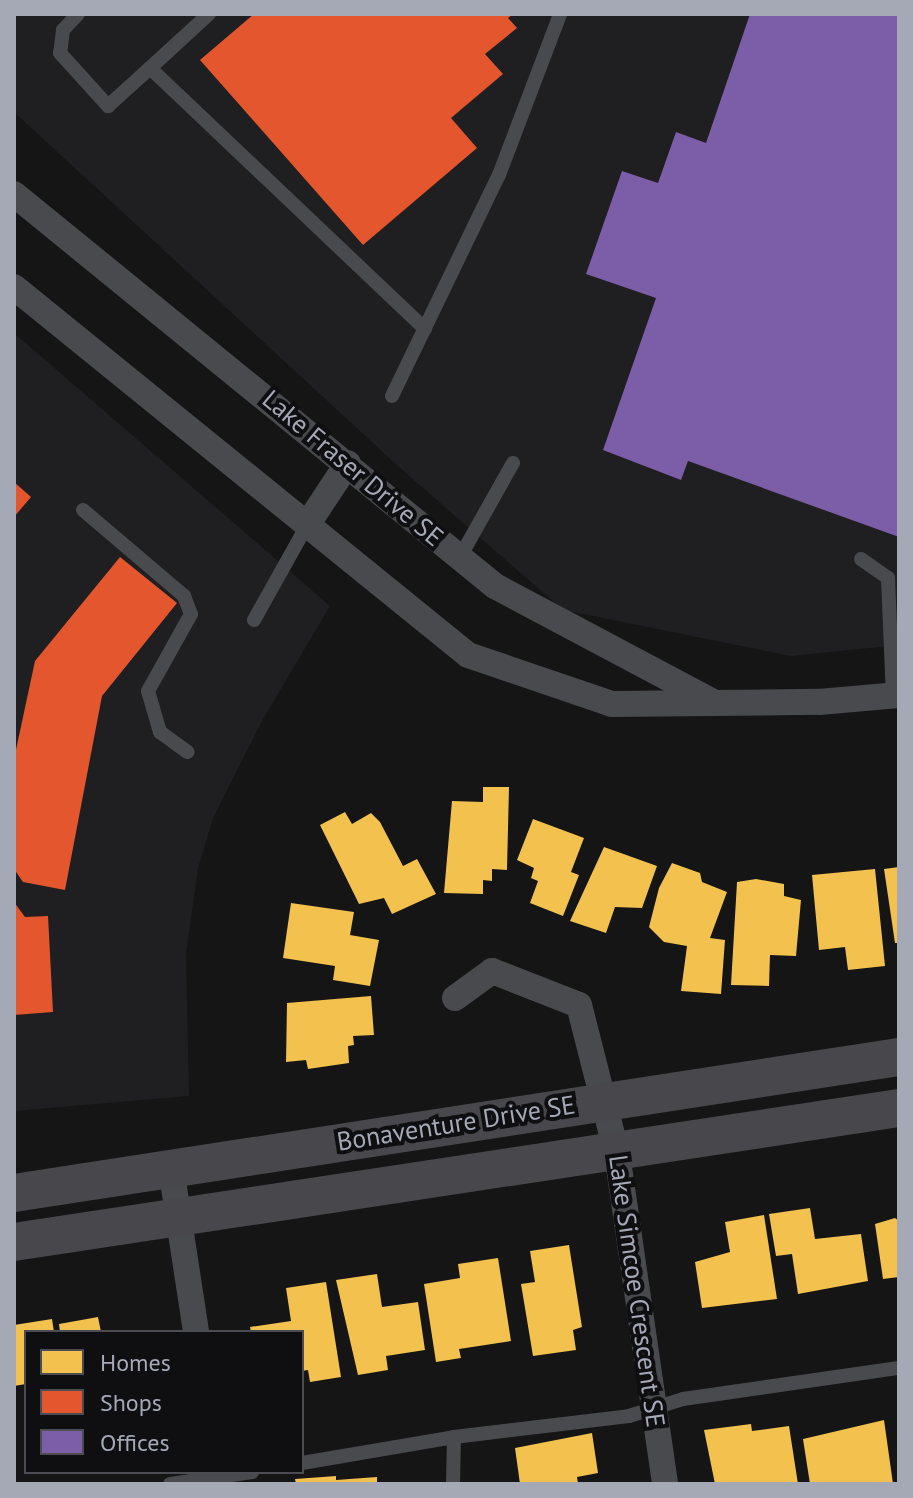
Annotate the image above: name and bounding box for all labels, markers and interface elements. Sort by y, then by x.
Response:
street label: Lake Fraser Drive SE [256,383,450,553]
street label: Bonaventure Drive SE [335,1089,577,1157]
street label: Lake Simcoe Crescent SE [602,1153,672,1429]
legend [24,1330,304,1474]
text: Homes [100,1347,171,1378]
text: Shops [100,1387,162,1418]
text: Offices [100,1427,170,1458]

